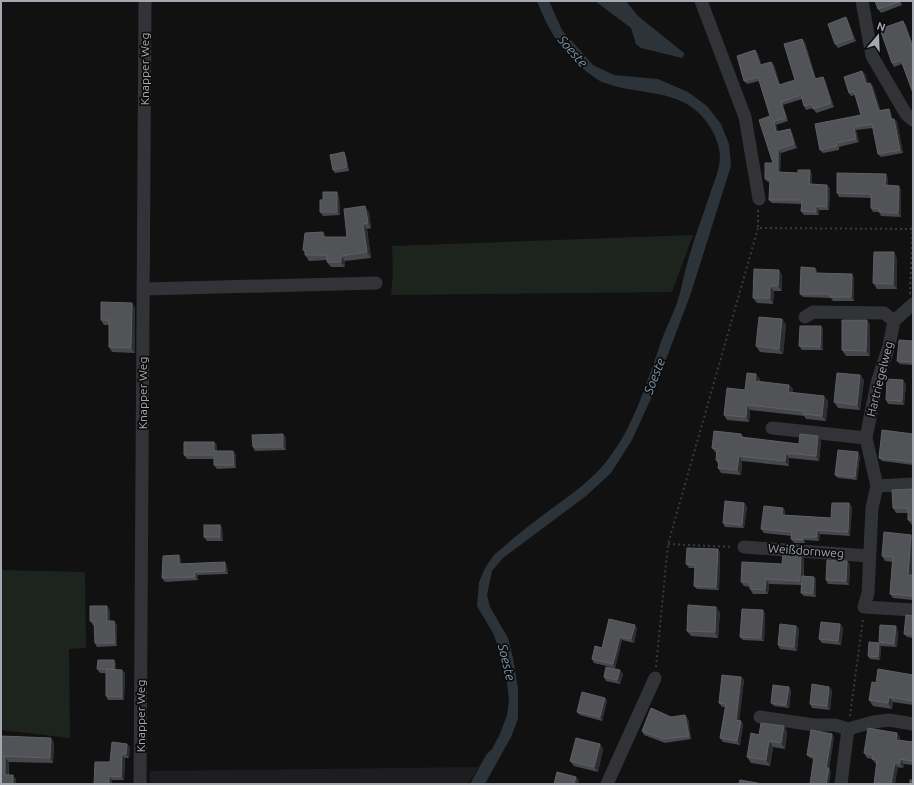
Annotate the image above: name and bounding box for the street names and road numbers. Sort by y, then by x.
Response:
street label: Knapper Weg [138,33,151,105]
street label: Hartriegelweg [864,340,895,418]
street label: Knapper Weg [136,357,149,429]
street label: Weißdornweg [768,541,844,560]
street label: Knapper Weg [134,680,147,752]

